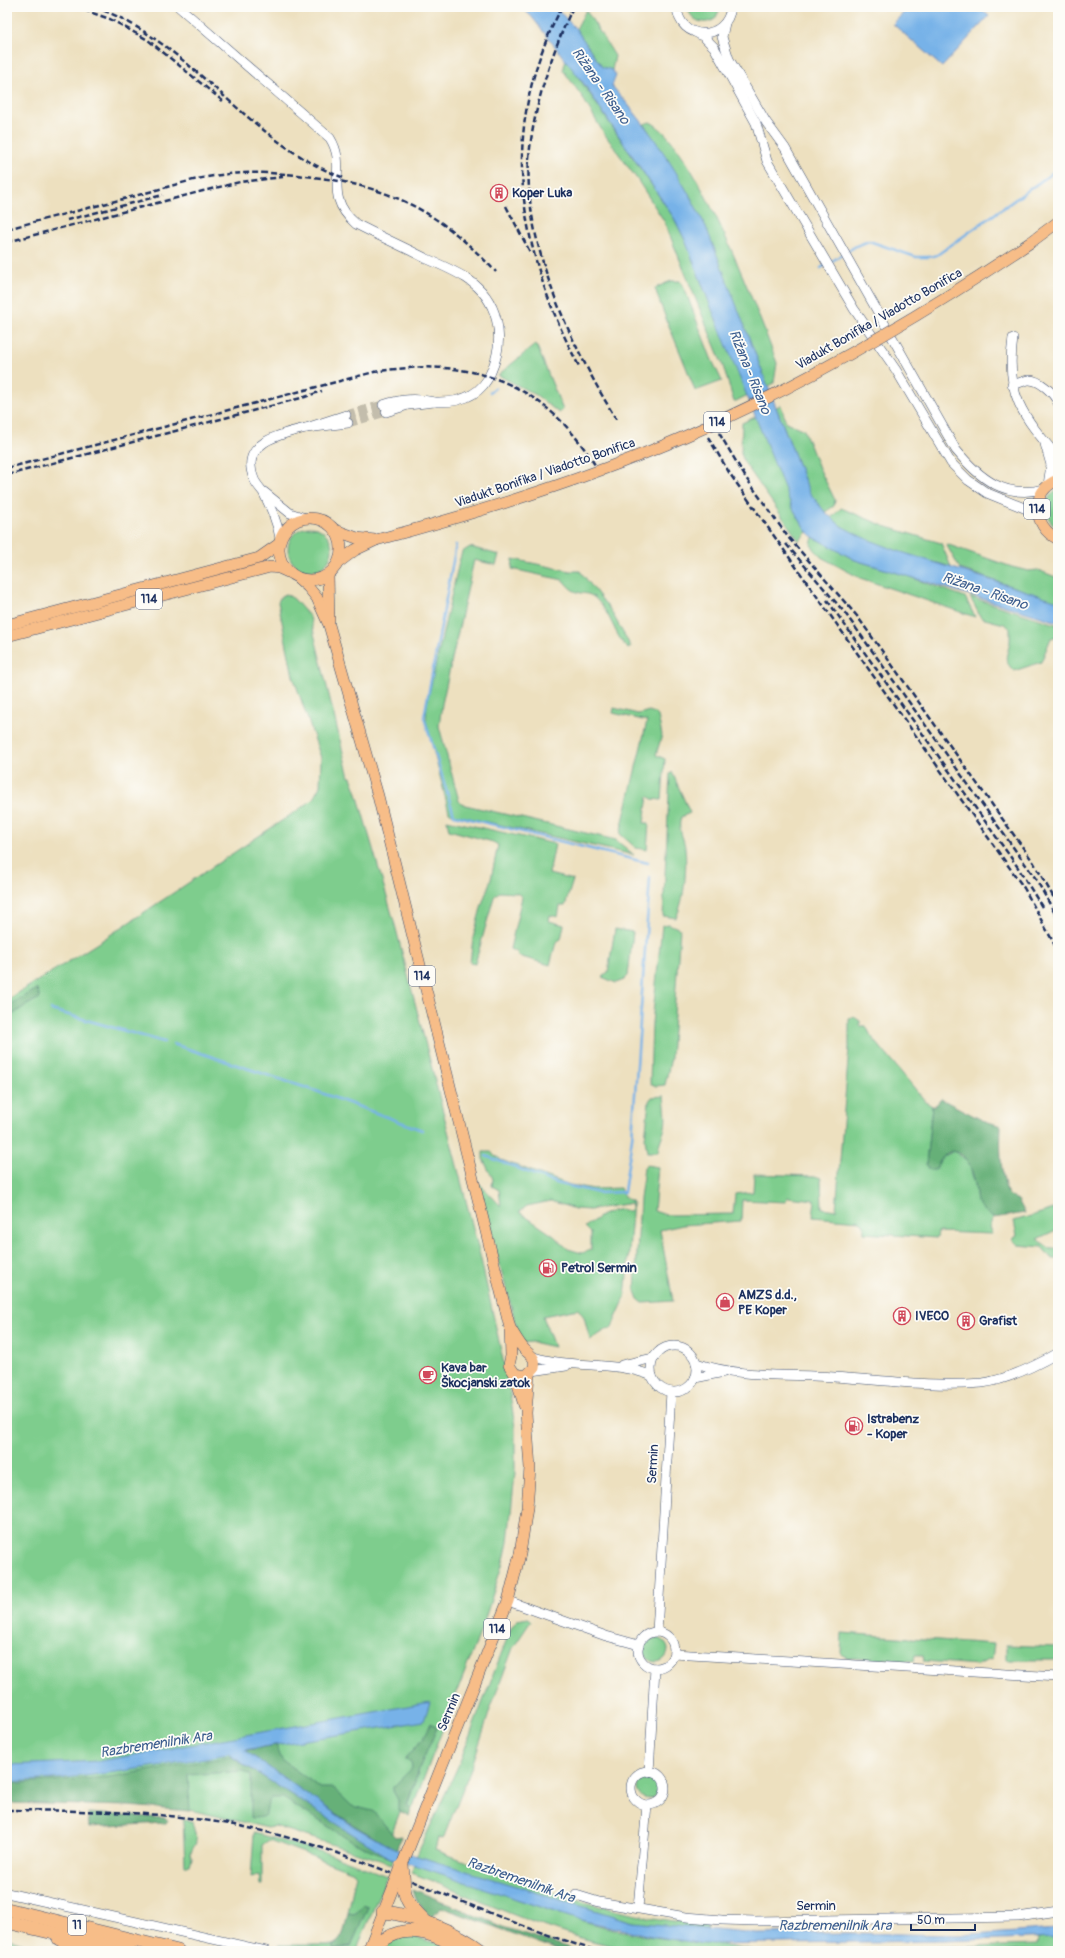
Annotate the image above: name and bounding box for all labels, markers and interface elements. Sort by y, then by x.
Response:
water label: Rižana - Risano [568,45,634,129]
building icon: Koper Luka [489,183,509,203]
place label: Koper Luka [512,185,572,201]
street label: Viadukt Bonifika / Viadotto Bonifica [793,265,965,373]
water label: Rižana - Risano [725,327,775,418]
road number: 114 [704,412,730,432]
street label: Viadukt Bonifika / Viadotto Bonifica [453,435,637,511]
road number: 114 [1024,499,1050,519]
water label: Rižana - Risano [940,568,1031,614]
road number: 114 [136,589,162,609]
road number: 114 [409,966,435,986]
fuel station icon: Petrol Sermin [538,1258,558,1278]
place label: Petrol Sermin [561,1260,637,1276]
place label: AMZS d.d., PE Koper [738,1287,797,1318]
shop icon: AMZS d.d., PE Koper [715,1292,735,1312]
building icon: IVECO [892,1306,912,1326]
place label: IVECO [915,1308,950,1324]
building icon: Grafist [956,1311,976,1331]
place label: Grafist [979,1313,1018,1329]
place label: Kava bar Škocjanski zatok [441,1360,530,1391]
cafe icon: Kava bar Škocjanski zatok [418,1365,438,1385]
place label: Istrabenz - Koper [867,1411,919,1442]
fuel station icon: Istrabenz - Koper [844,1416,864,1436]
street label: Sermin [644,1444,662,1484]
road number: 114 [484,1619,510,1639]
street label: Sermin [434,1691,464,1733]
water label: Razbremenilnik Ara [99,1727,215,1761]
water label: Razbremenilnik Ara [465,1854,579,1907]
street label: Sermin [796,1898,836,1914]
scale bar [911,1906,975,1932]
text: 50 m [917,1913,945,1928]
road number: 11 [68,1915,86,1935]
water label: Razbremenilnik Ara [779,1917,893,1934]

